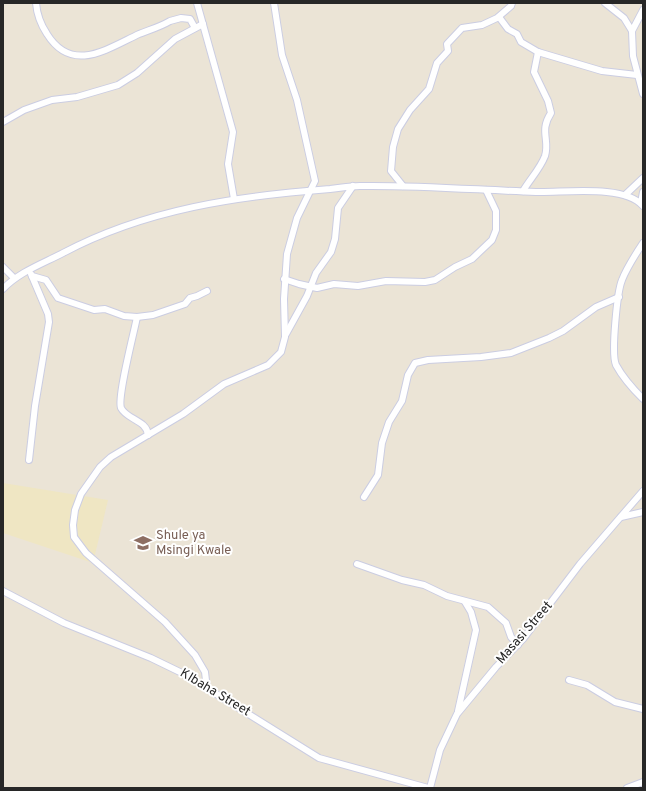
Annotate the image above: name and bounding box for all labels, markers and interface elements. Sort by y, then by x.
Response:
place label: Shule ya Msingi Kwale [156,528,231,559]
school or university icon: Shule ya Msingi Kwale [133,533,153,553]
street label: Masasi Street [493,598,557,668]
street label: KIbaha Street [177,666,253,720]

